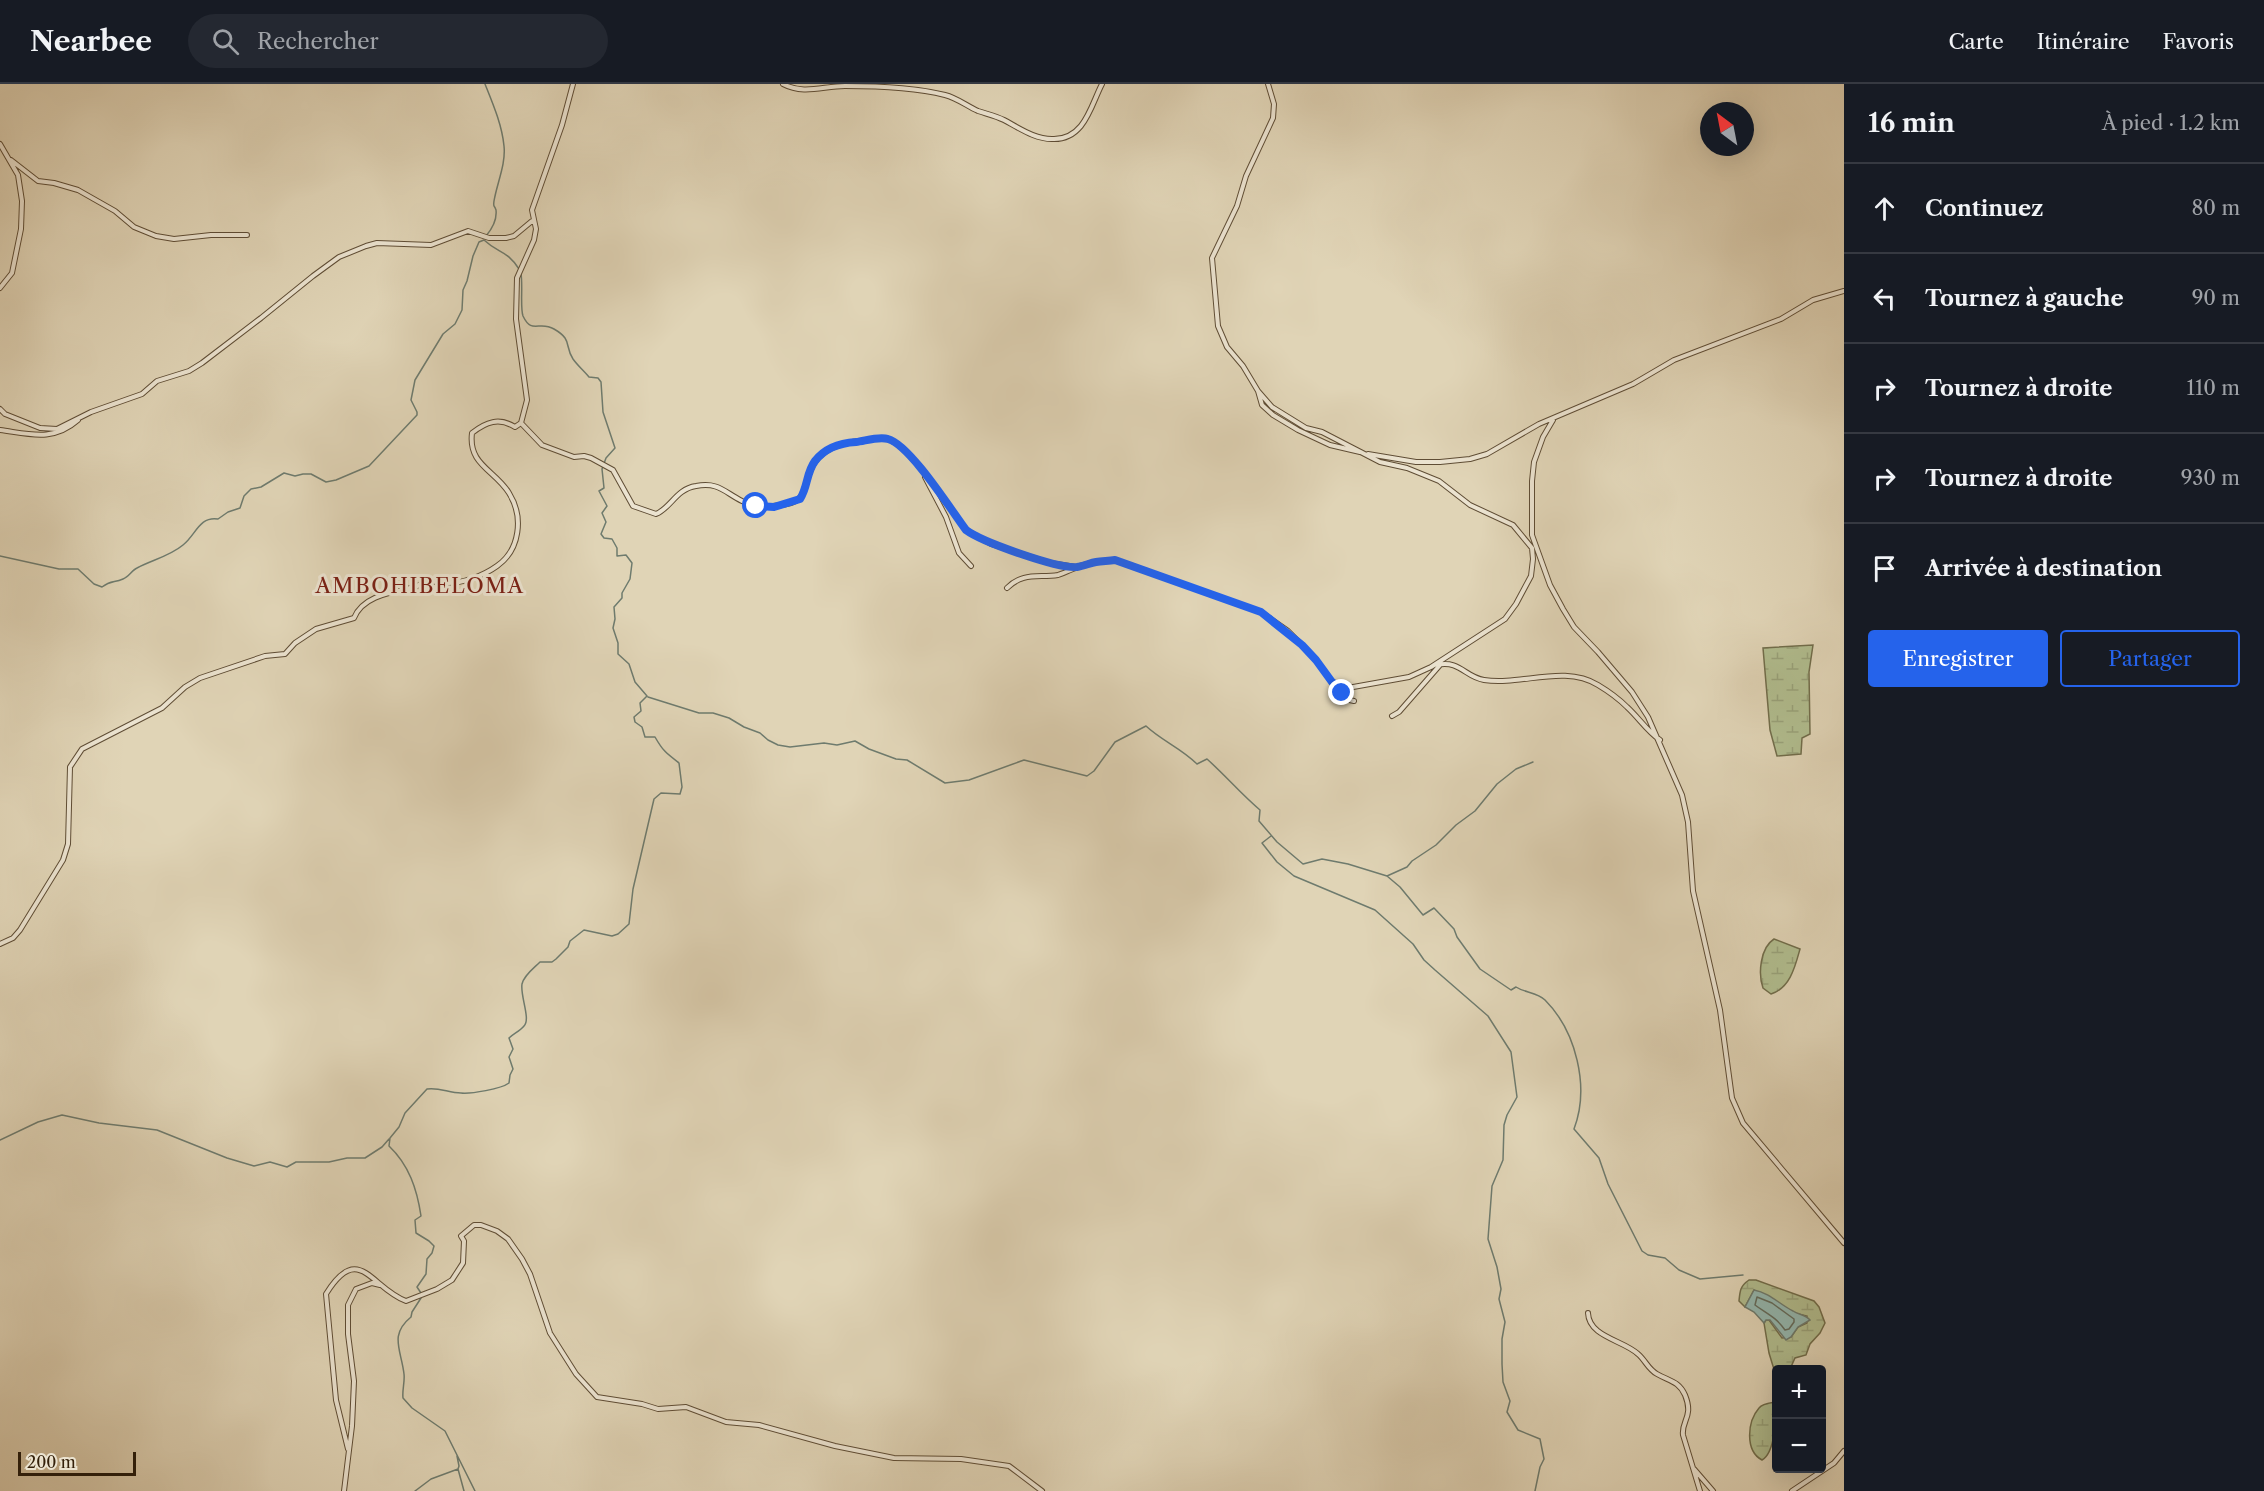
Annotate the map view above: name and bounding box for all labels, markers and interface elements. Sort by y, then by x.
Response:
search box [188,14,608,68]
text: Nearbee [30,24,152,58]
icon: search [209,25,242,58]
text: Rechercher [257,28,379,55]
text: Carte [1948,29,2004,54]
text: Itinéraire [2037,29,2130,54]
text: Favoris [2163,29,2234,54]
north arrow [1700,102,1754,156]
text: 16 min [1868,107,1955,139]
text: À pied · 1.2 km [2102,111,2240,135]
icon: ahead [1868,192,1901,225]
text: Continuez [1925,195,2044,222]
text: 80 m [2192,196,2240,220]
icon: left [1868,282,1901,315]
text: Tournez à gauche [1925,285,2124,312]
text: 90 m [2192,286,2240,310]
icon: right [1868,372,1901,405]
text: Tournez à droite [1925,375,2112,402]
text: 110 m [2187,376,2240,400]
icon: right [1868,462,1901,495]
text: Tournez à droite [1925,465,2112,492]
text: 930 m [2181,466,2240,490]
route start [742,492,768,518]
icon: arrive [1868,552,1901,585]
text: Arrivée à destination [1925,555,2162,582]
district label: AMBOHIBELOMA [314,573,525,598]
button: Enregistrer [1868,630,2048,687]
button: Partager [2060,630,2240,687]
route end [1328,679,1354,705]
map controls [1772,1365,1826,1473]
button: + [1772,1365,1826,1419]
button: − [1772,1419,1826,1473]
scale bar [18,1449,136,1476]
text: 200 m [27,1452,76,1472]

